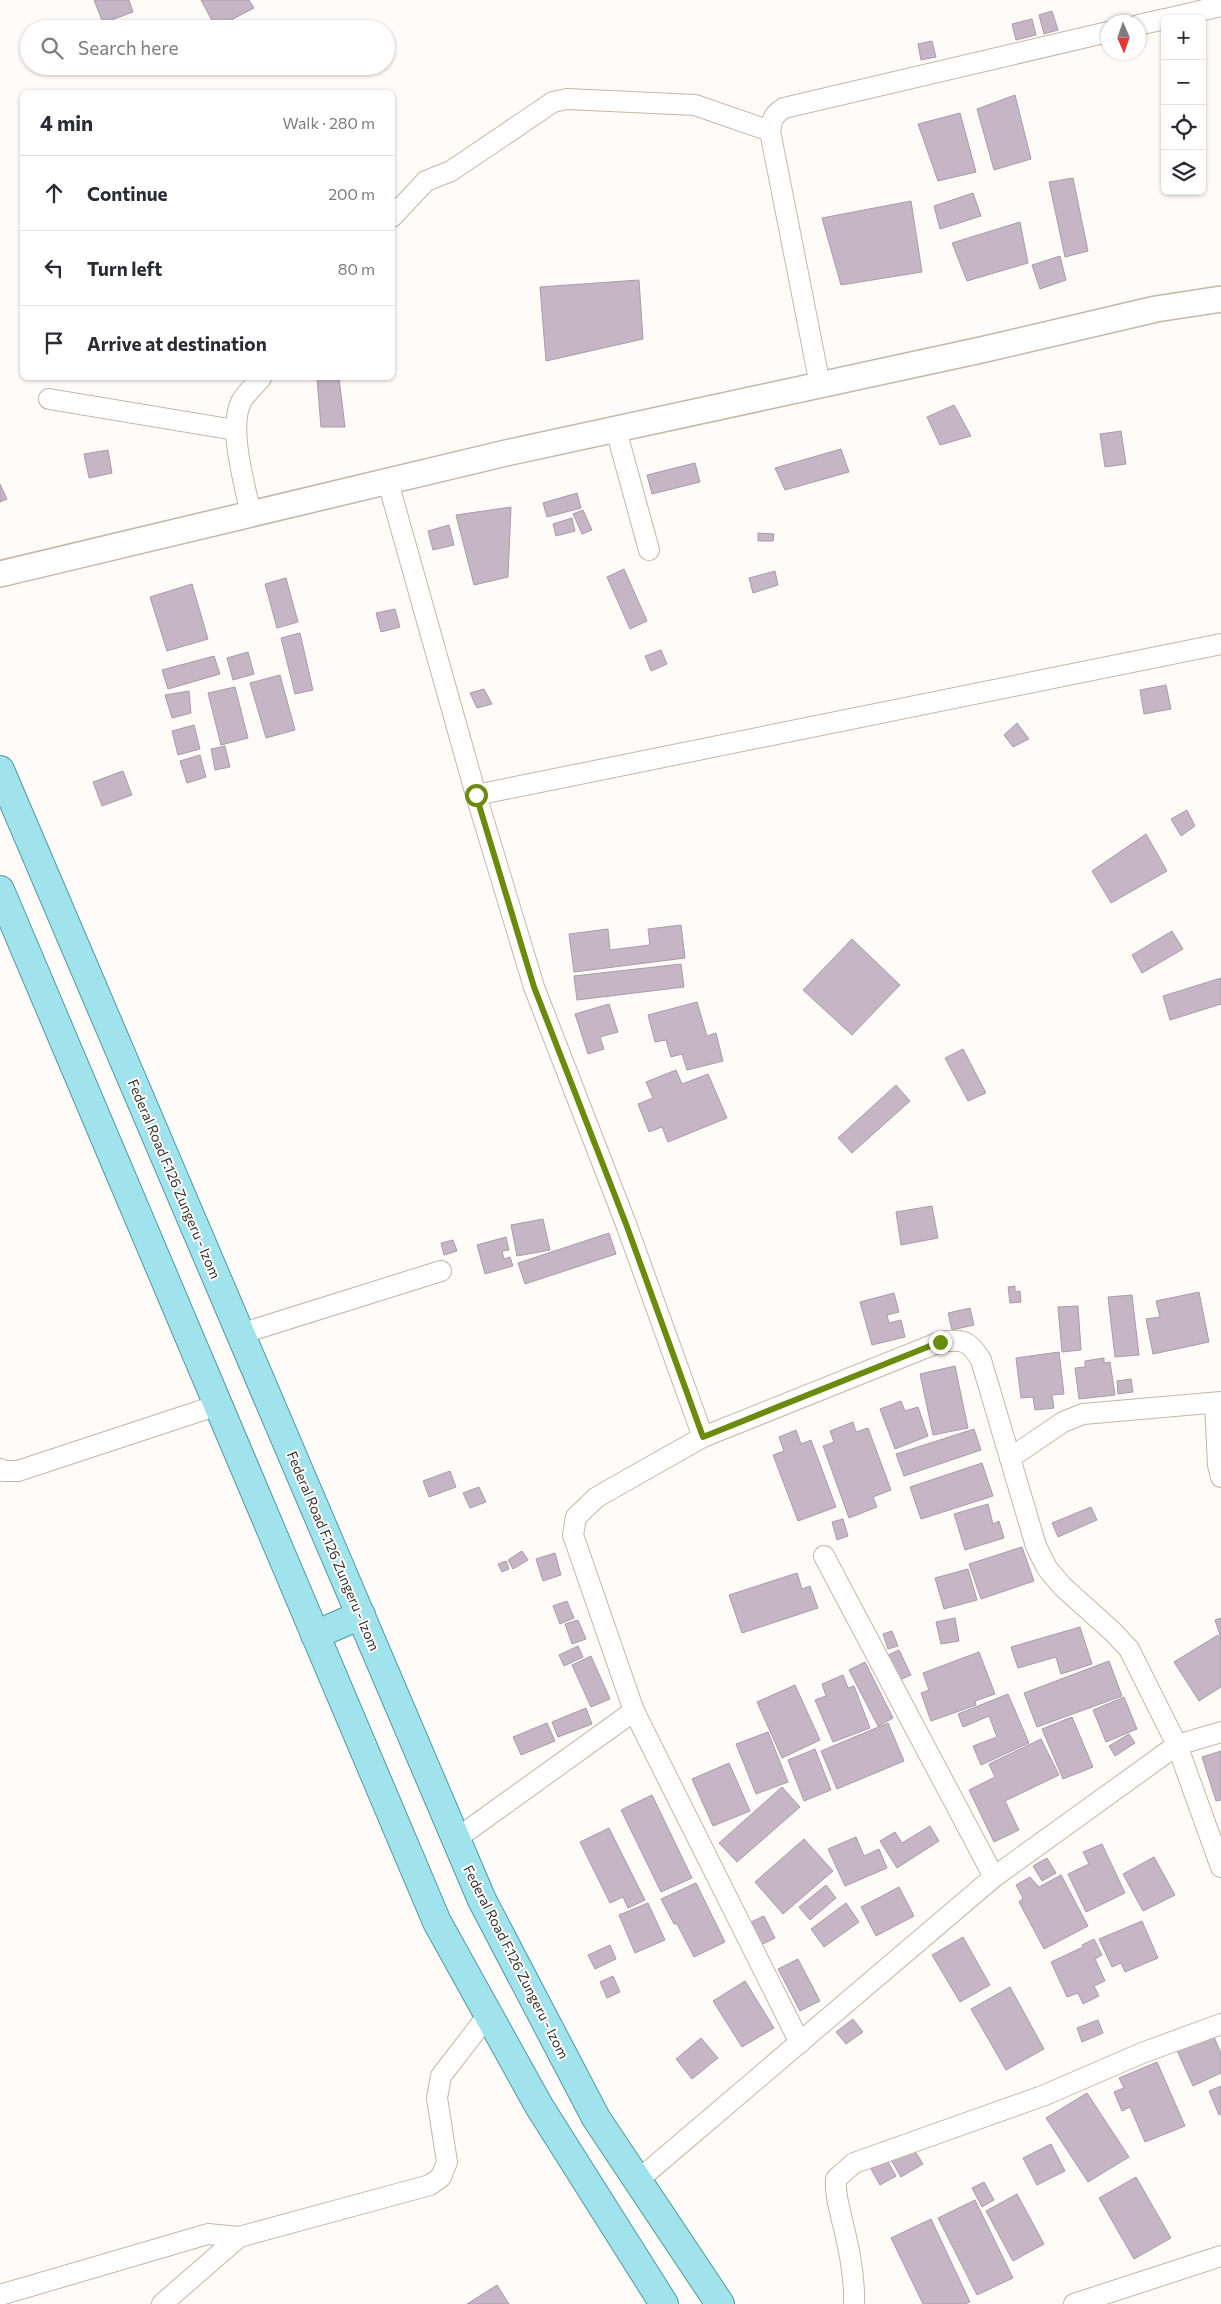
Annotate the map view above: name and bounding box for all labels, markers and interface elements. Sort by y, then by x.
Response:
north arrow [1101,15,1146,60]
map controls [1161,15,1206,195]
button: + [1161,15,1206,60]
search box [20,20,395,75]
icon: search [38,34,66,62]
text: Search here [78,36,178,59]
button: − [1161,60,1206,105]
button: locate [1161,105,1206,150]
text: 4 min [40,110,93,135]
text: Walk · 280 m [283,113,375,132]
button: layers [1161,150,1206,195]
icon: ahead [40,179,68,207]
text: Continue [87,182,167,205]
text: 200 m [328,184,375,203]
icon: left [40,254,68,282]
text: Turn left [87,257,162,280]
text: 80 m [338,259,375,278]
icon: arrive [40,329,68,357]
text: Arrive at destination [87,332,267,355]
route start [465,784,488,807]
street label: Federal Road F.126 Zungeru - Izom [125,1076,224,1281]
route end [929,1331,952,1354]
street label: Federal Road F.126 Zungeru - Izom [284,1448,383,1653]
street label: Federal Road F.126 Zungeru - Izom [460,1862,573,2061]

